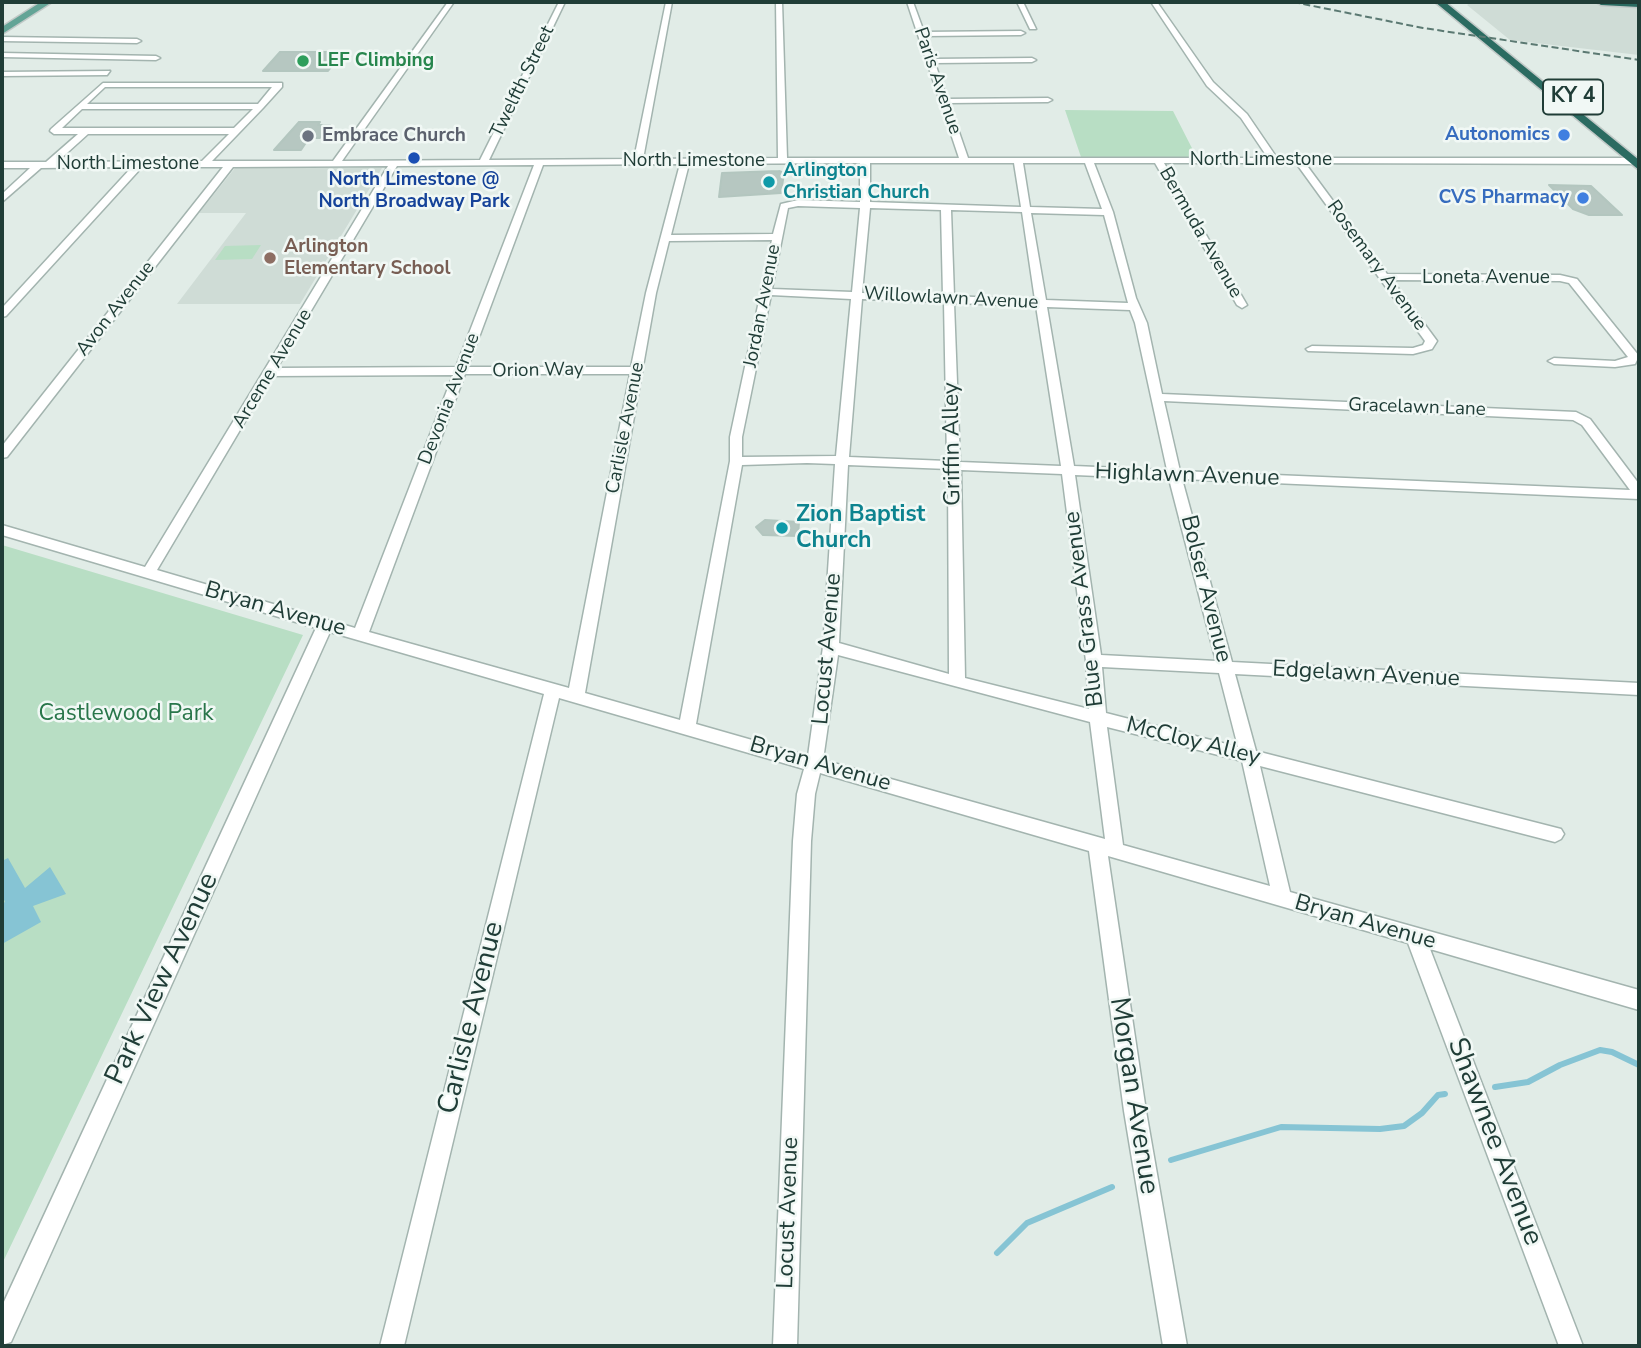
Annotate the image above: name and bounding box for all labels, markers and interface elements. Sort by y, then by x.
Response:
street label: Twelfth Street [486,22,560,142]
street label: Paris Avenue [908,25,966,137]
place label: LEF Climbing [317,50,434,72]
marker: LEF Climbing [295,53,311,69]
road number: KY 4 [1543,80,1603,114]
place label: Autonomics [1445,124,1550,146]
place label: Embrace Church [322,125,466,147]
marker: Autonomics [1556,127,1572,143]
marker: Embrace Church [300,128,316,144]
street label: North Limestone [1190,149,1332,171]
marker: North Limestone @ North Broadway Park [406,150,422,166]
street label: North Limestone [623,150,765,172]
street label: North Limestone [57,153,199,175]
place label: Arlington Christian Church [783,160,930,204]
street label: Bermuda Avenue [1153,163,1247,303]
place label: North Limestone @ North Broadway Park [318,169,510,213]
marker: Arlington Christian Church [761,174,777,190]
place label: CVS Pharmacy [1439,187,1569,209]
marker: CVS Pharmacy [1575,190,1591,206]
street label: Rosemary Avenue [1321,196,1431,336]
place label: Arlington Elementary School [284,236,451,280]
street label: Jordan Avenue [740,243,786,369]
marker: Arlington Elementary School [262,250,278,266]
street label: Avon Avenue [72,257,160,361]
street label: Loneta Avenue [1422,267,1550,289]
street label: Willowlawn Avenue [863,283,1039,315]
street label: Arceme Avenue [228,305,318,433]
street label: Devonia Avenue [414,330,486,468]
street label: Orion Way [492,359,584,383]
street label: Carlisle Avenue [602,360,650,496]
street label: Griffin Alley [938,382,968,506]
street label: Gracelawn Lane [1348,394,1486,422]
street label: Highlawn Avenue [1094,459,1280,493]
place label: Zion Baptist Church [796,501,925,555]
street label: Blue Grass Avenue [1059,510,1111,708]
street label: Bolser Avenue [1173,513,1237,665]
marker: Zion Baptist Church [774,520,790,536]
street label: Locust Avenue [808,572,848,726]
street label: Bryan Avenue [201,577,349,643]
street label: Edgelawn Avenue [1271,656,1461,694]
park label: Castlewood Park [38,700,214,728]
street label: McCloy Alley [1123,712,1263,772]
street label: Bryan Avenue [746,732,894,798]
street label: Park View Avenue [99,868,227,1090]
street label: Bryan Avenue [1291,890,1439,956]
street label: Carlisle Avenue [432,918,512,1118]
street label: Morgan Avenue [1101,995,1165,1197]
street label: Shawnee Avenue [1439,1033,1549,1251]
street label: Locust Avenue [773,1137,805,1289]

